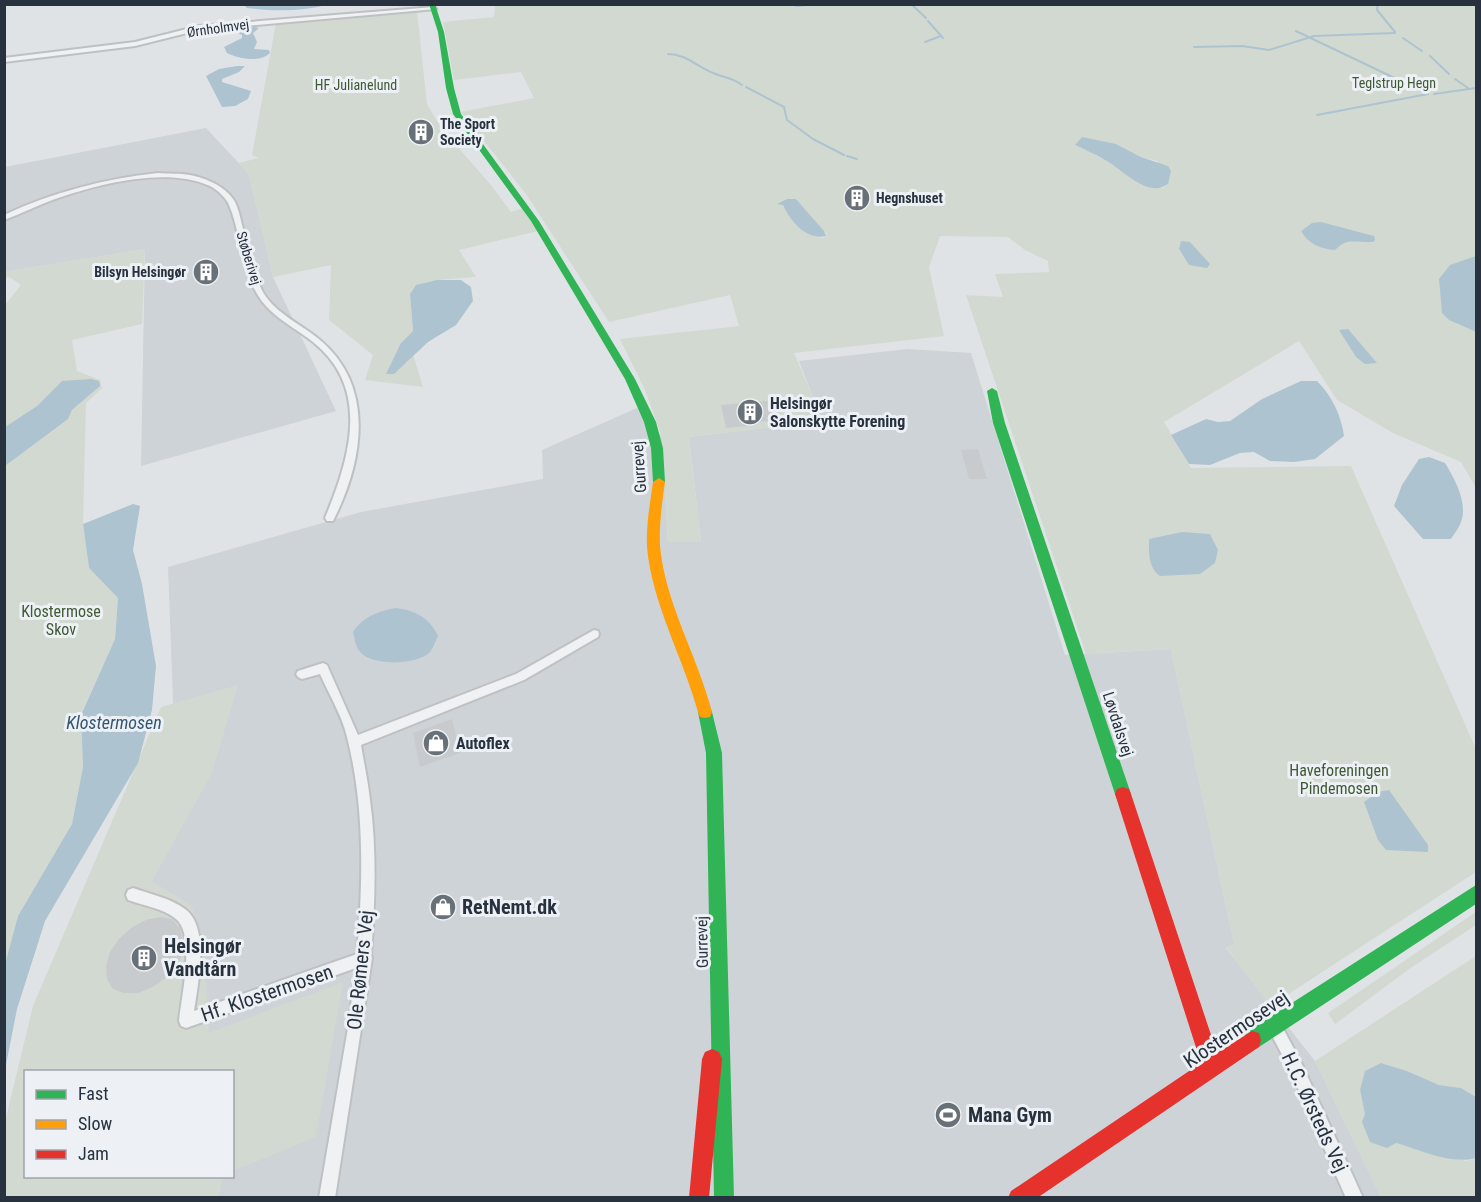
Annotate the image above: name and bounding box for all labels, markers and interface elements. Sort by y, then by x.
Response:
street label: Ørnholmvej [186,16,250,40]
park label: Teglstrup Hegn [1352,75,1436,91]
park label: HF Julianelund [315,77,397,93]
place label: The Sport Society [440,116,495,148]
building icon: The Sport Society [406,117,436,147]
building icon: Hegnshuset [842,183,872,213]
place label: Hegnshuset [876,190,943,206]
street label: Støberivej [233,229,265,287]
building icon: Bilsyn Helsingør [191,257,221,287]
place label: Bilsyn Helsingør [94,264,186,280]
place label: Helsingør Salonskytte Forening [770,394,905,431]
building icon: Helsingør Salonskytte Forening [735,397,765,427]
street label: Gurrevej [628,440,650,494]
park label: Klostermose Skov [21,602,101,639]
street label: Løvdalsvej [1099,689,1137,759]
water label: Klostermosen [66,712,162,733]
shop icon: Autoflex [421,728,451,758]
place label: Autoflex [456,734,510,753]
park label: Haveforeningen Pindemosen [1289,761,1389,798]
shop icon: RetNemt.dk [428,892,458,922]
place label: RetNemt.dk [462,895,557,919]
street label: Ole Rømers Vej [342,909,378,1031]
street label: Gurrevej [692,916,712,968]
place label: Helsingør Vandtårn [164,934,242,981]
building icon: Helsingør Vandtårn [129,943,159,973]
street label: Hf. Klostermosen [198,959,336,1027]
street label: Klostermosevej [1179,985,1293,1073]
street label: H.C. Ørsteds Vej [1277,1048,1353,1176]
legend [24,1070,234,1178]
text: Fast [78,1083,109,1104]
sports icon: Mana Gym [933,1100,963,1130]
place label: Mana Gym [968,1103,1052,1127]
text: Slow [78,1113,113,1134]
text: Jam [78,1143,109,1164]

